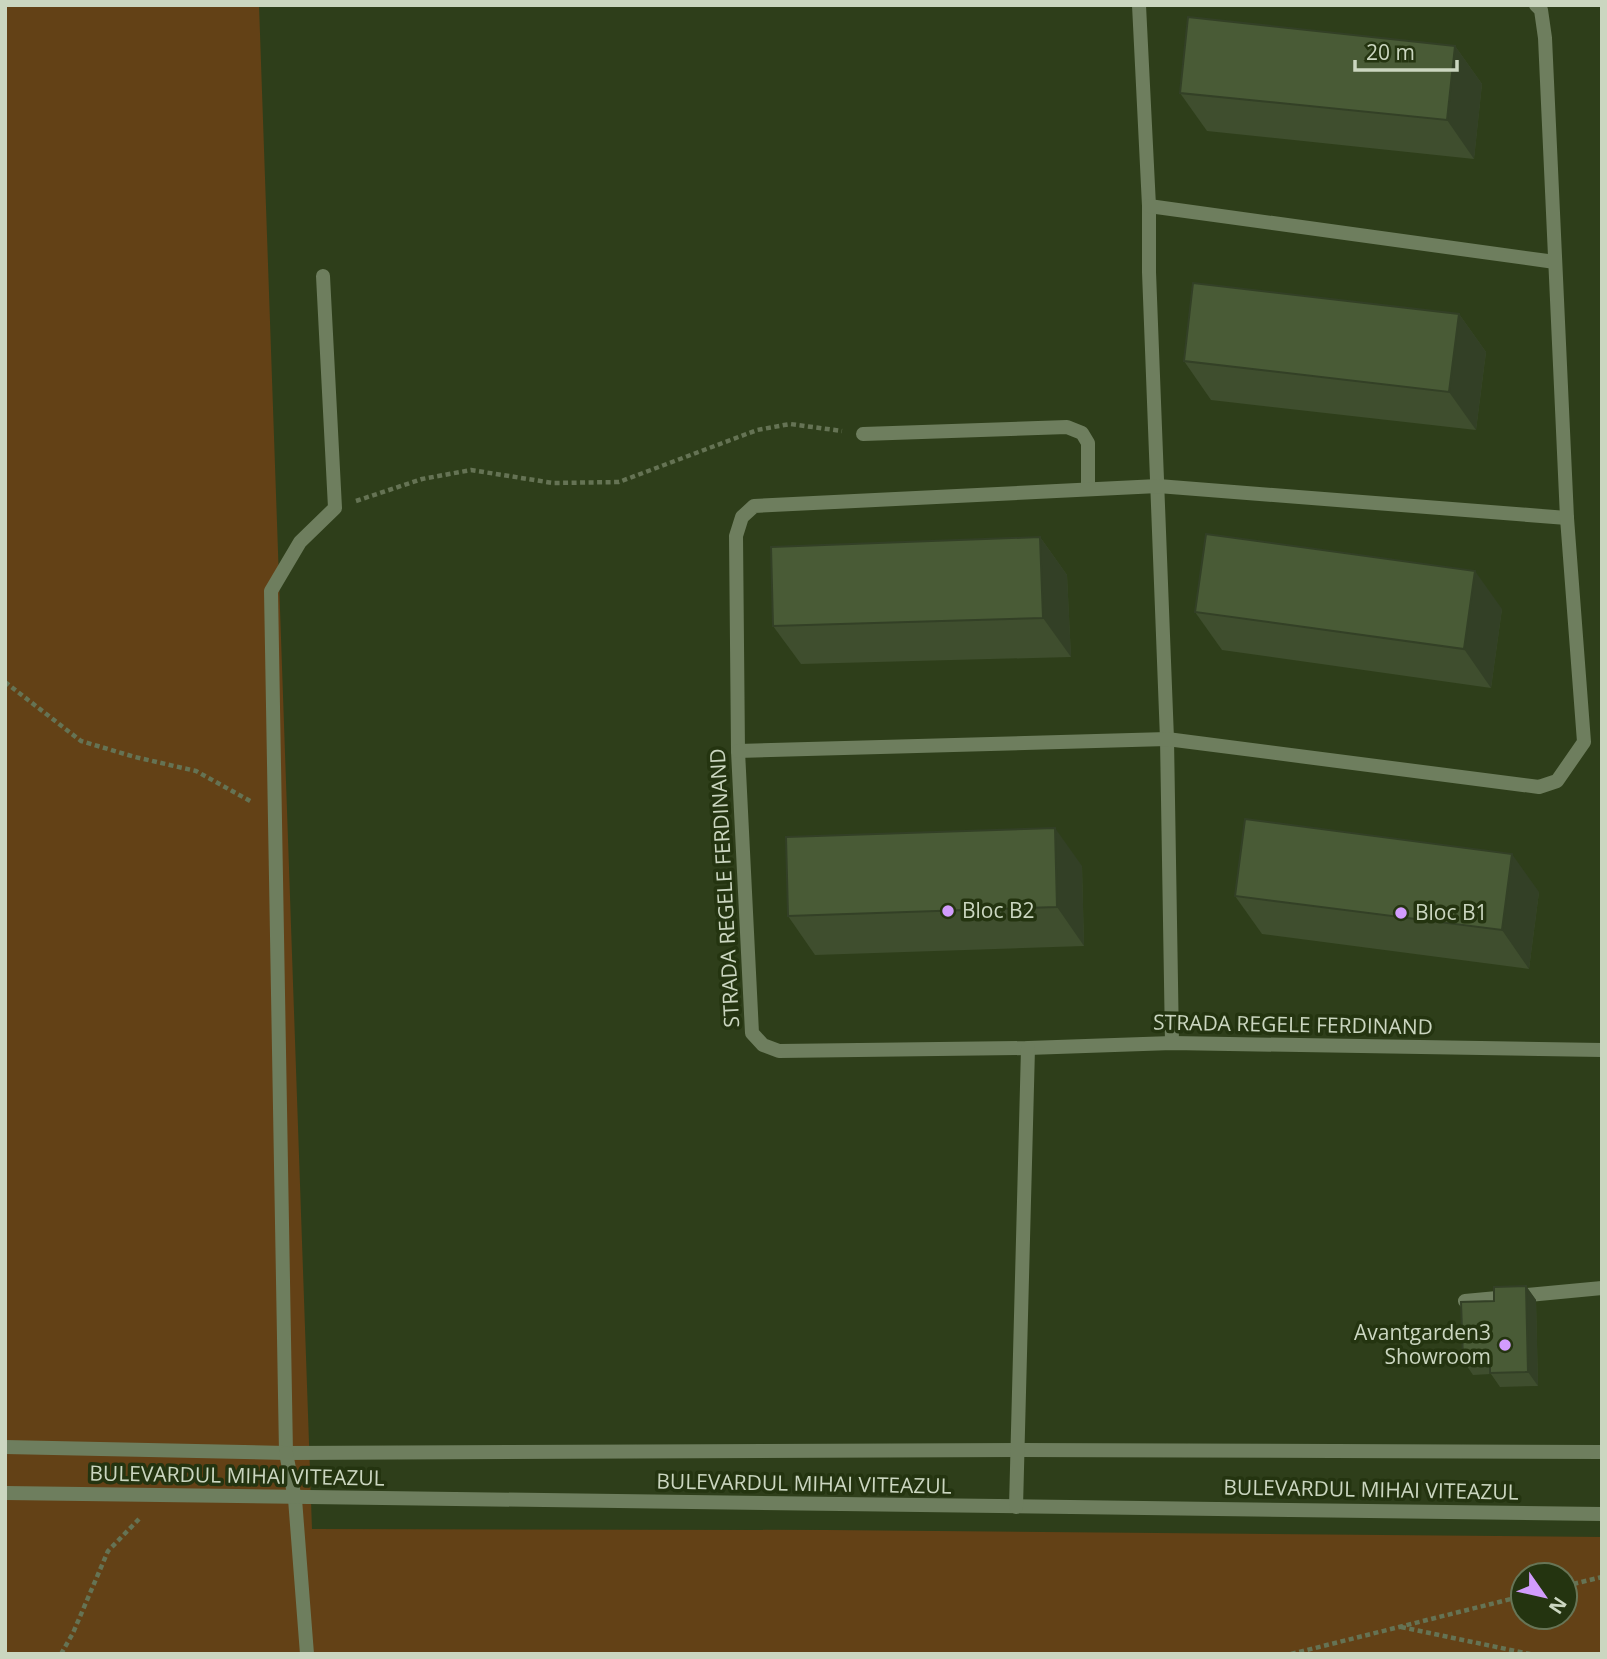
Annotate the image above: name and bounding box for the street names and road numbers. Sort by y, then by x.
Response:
street label: STRADA REGELE FERDINAND [703,748,745,1028]
street label: STRADA REGELE FERDINAND [1153,1008,1433,1040]
street label: BULEVARDUL MIHAI VITEAZUL [89,1458,385,1492]
street label: BULEVARDUL MIHAI VITEAZUL [656,1466,952,1500]
street label: BULEVARDUL MIHAI VITEAZUL [1223,1472,1519,1506]

